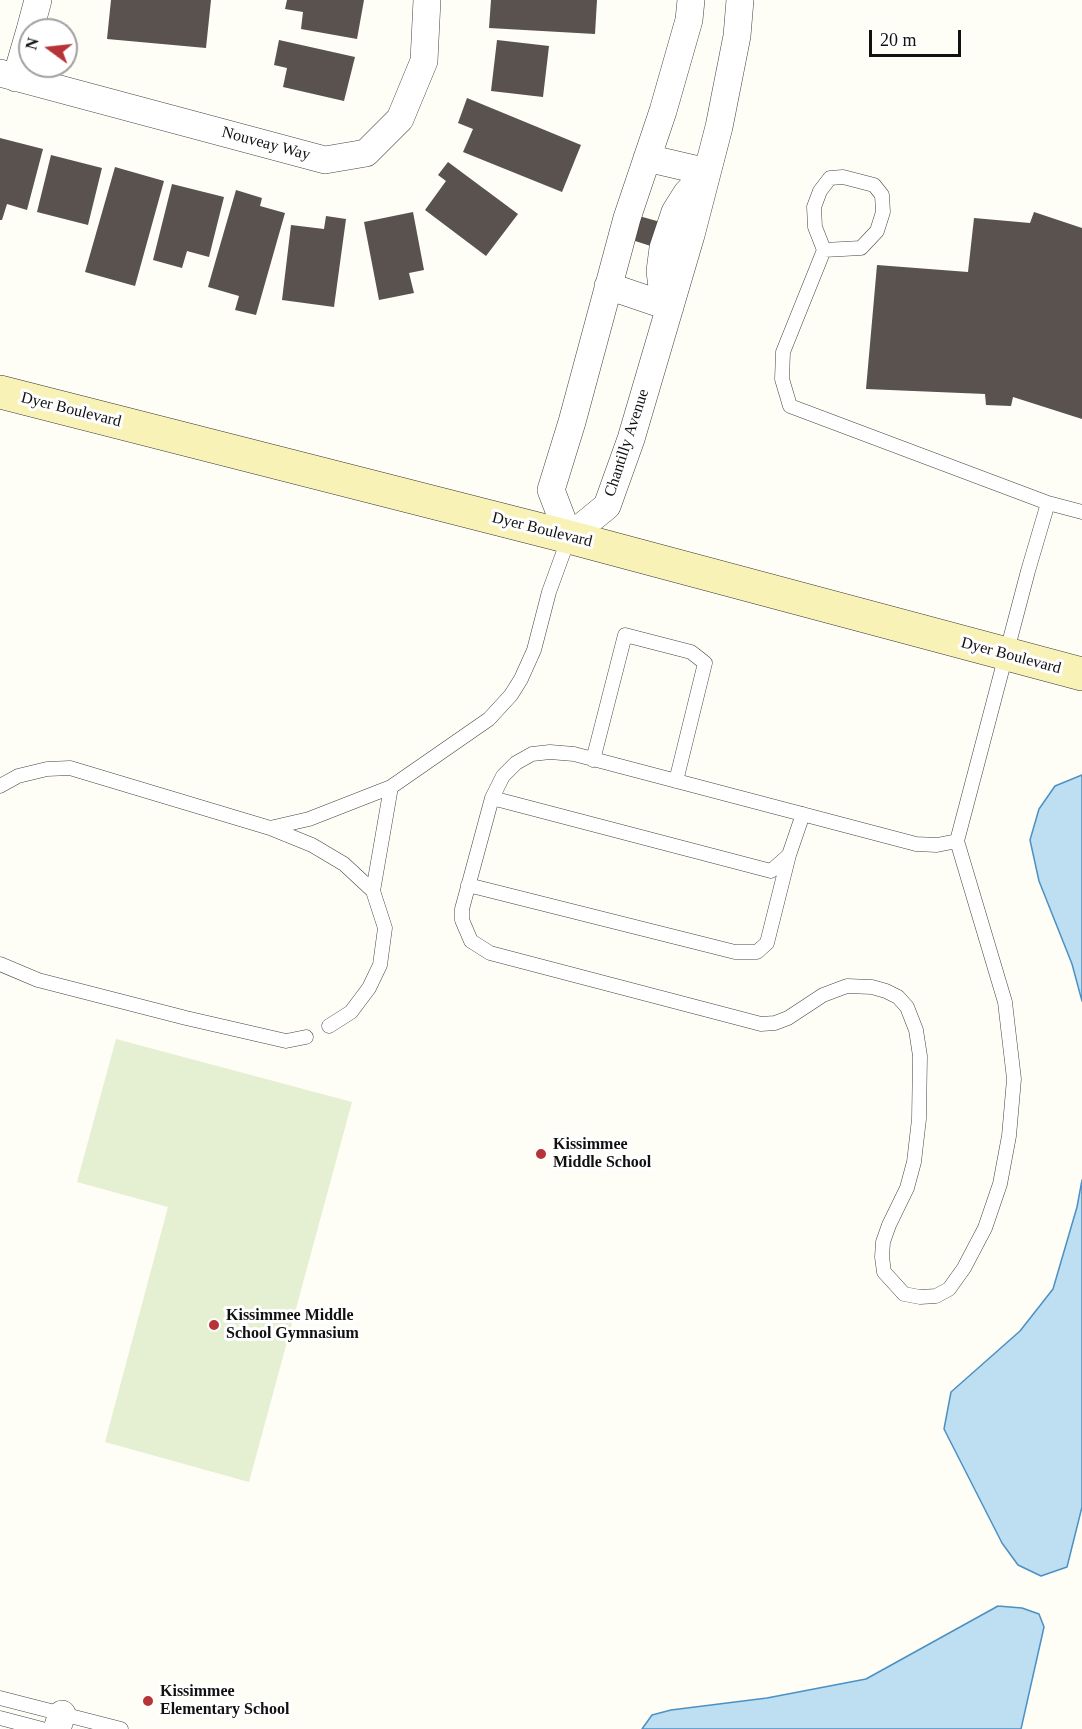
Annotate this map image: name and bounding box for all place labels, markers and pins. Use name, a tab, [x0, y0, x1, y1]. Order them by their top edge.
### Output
place label: Kissimmee Middle School	[553, 1135, 651, 1173]
marker: Kissimmee Middle School	[534, 1147, 548, 1161]
place label: Kissimmee Middle School Gymnasium	[226, 1306, 359, 1344]
marker: Kissimmee Middle School Gymnasium	[207, 1318, 221, 1332]
place label: Kissimmee Elementary School	[160, 1682, 289, 1720]
marker: Kissimmee Elementary School	[141, 1694, 155, 1708]

